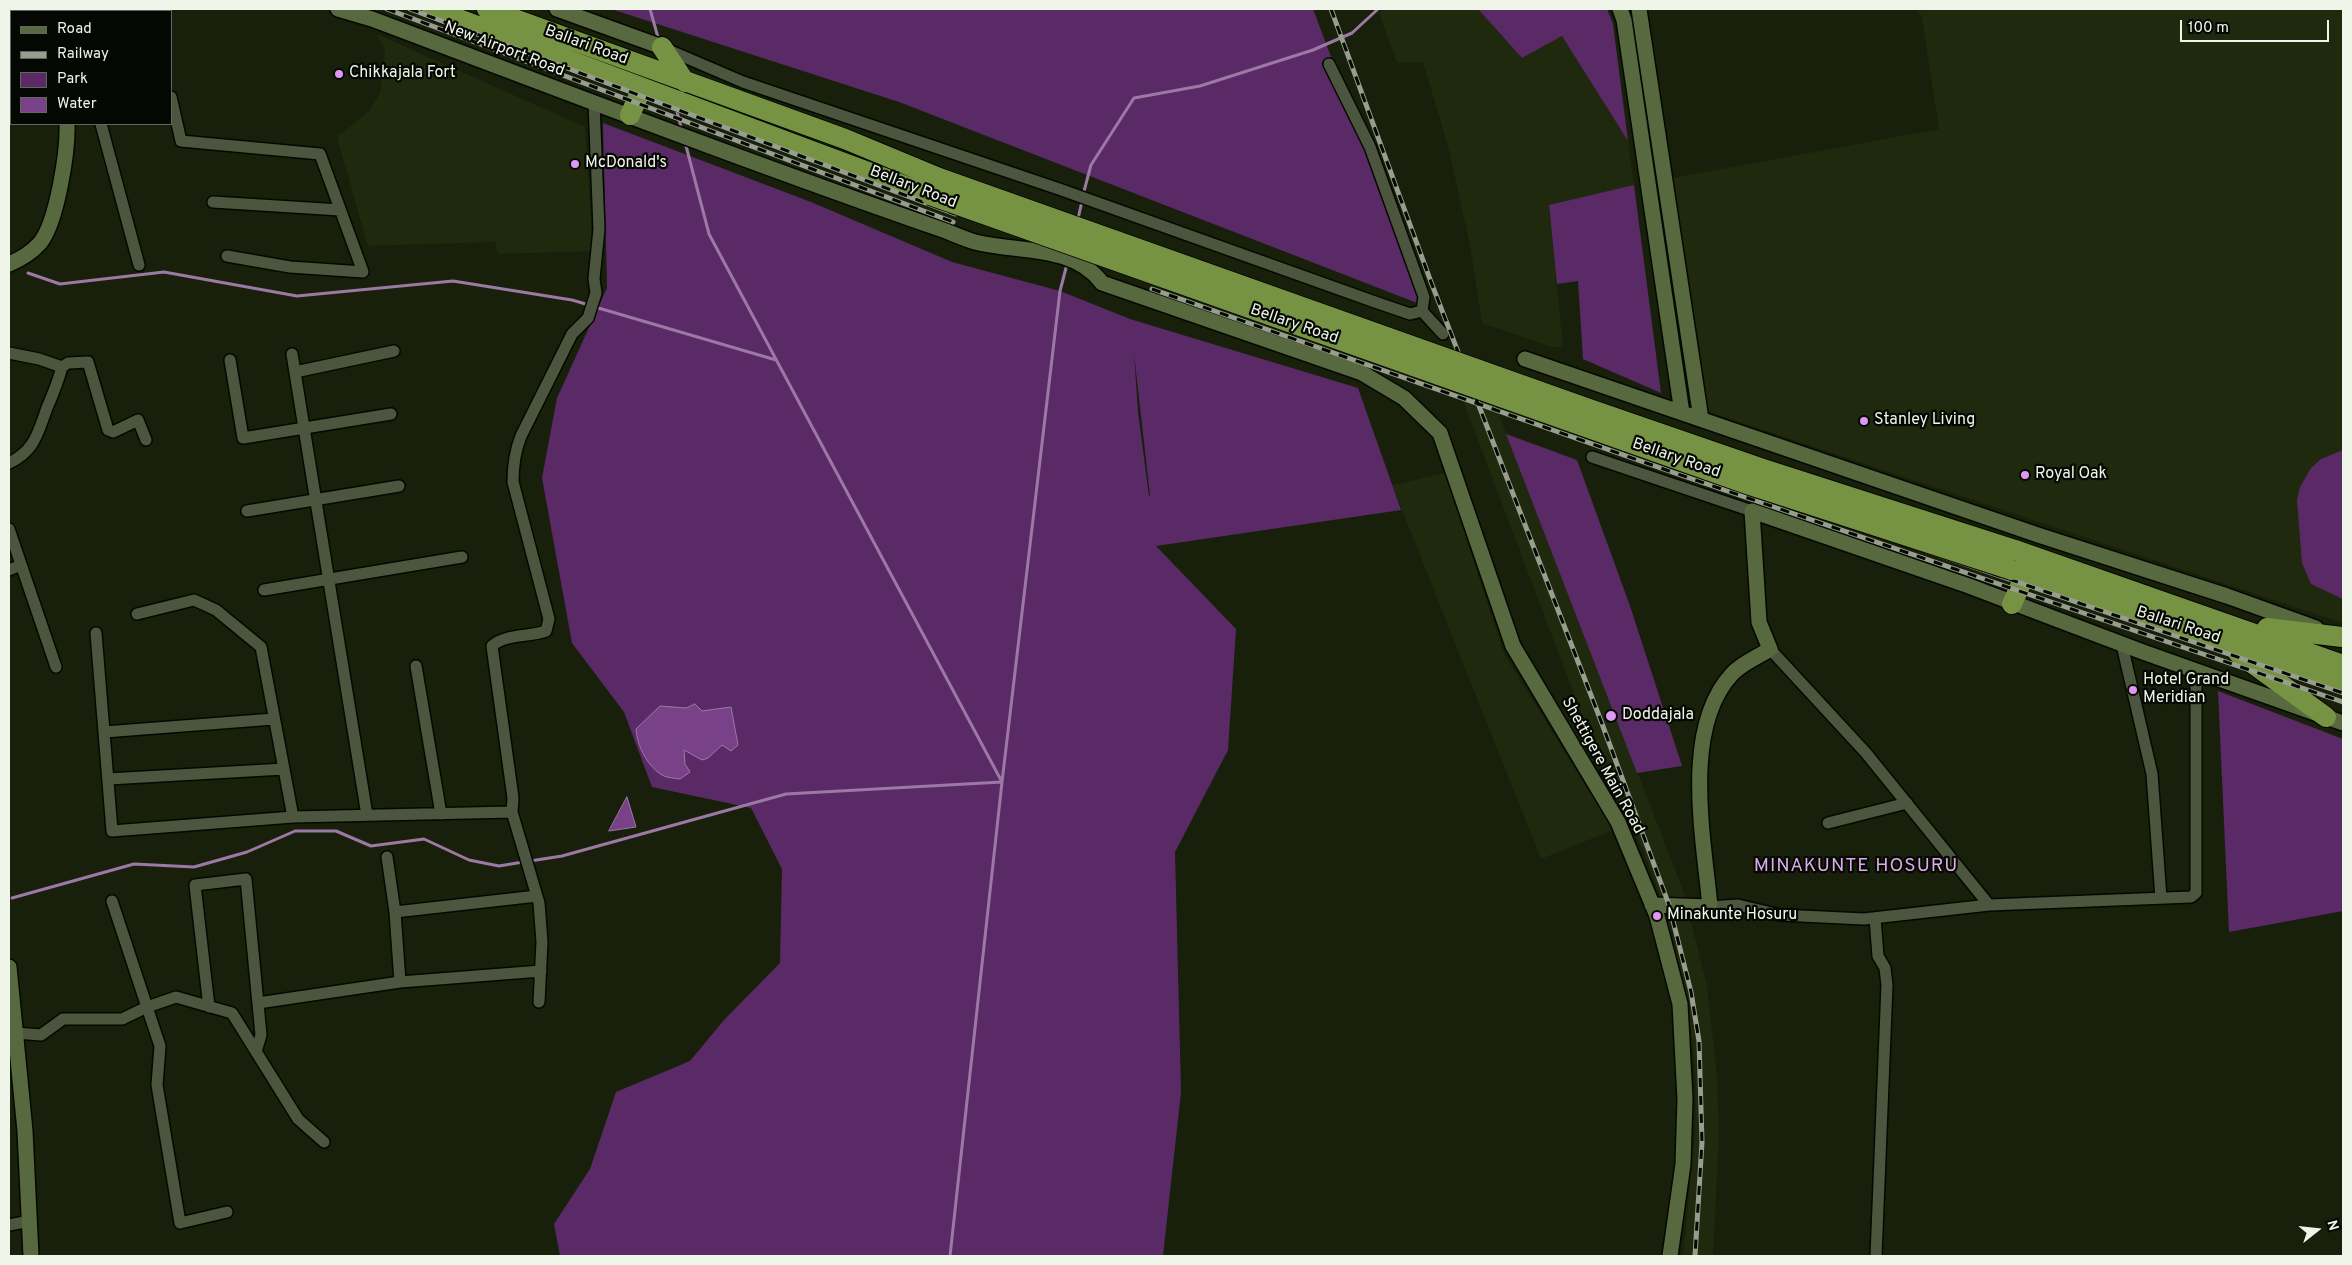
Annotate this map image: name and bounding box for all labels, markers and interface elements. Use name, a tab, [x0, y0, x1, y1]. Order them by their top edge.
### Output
legend	[10, 10, 172, 125]
scale bar	[2182, 10, 2331, 42]
street label: New Airport Road	[441, 18, 567, 82]
text: 100 m	[2188, 19, 2229, 38]
text: Road	[57, 20, 92, 39]
street label: Ballari Road	[542, 22, 630, 70]
text: Railway	[57, 45, 109, 64]
place label: Chikkajala Fort	[349, 64, 456, 84]
marker: Chikkajala Fort	[333, 68, 345, 80]
text: Park	[57, 70, 88, 89]
text: Water	[57, 95, 96, 114]
place label: McDonald's	[585, 154, 667, 174]
marker: McDonald's	[569, 158, 581, 170]
street label: Bellary Road	[867, 163, 959, 213]
street label: Bellary Road	[1247, 301, 1341, 349]
place label: Stanley Living	[1874, 411, 1975, 431]
marker: Stanley Living	[1858, 415, 1870, 427]
street label: Bellary Road	[1629, 435, 1723, 483]
place label: Royal Oak	[2035, 465, 2107, 485]
marker: Royal Oak	[2019, 469, 2031, 481]
street label: Ballari Road	[2134, 603, 2222, 649]
place label: Hotel Grand Meridian	[2143, 671, 2229, 709]
marker: Hotel Grand Meridian	[2127, 684, 2139, 696]
street label: Shettigere Main Road	[1556, 694, 1648, 838]
place label: Doddajala	[1622, 706, 1694, 726]
marker: Doddajala	[1604, 709, 1618, 723]
district label: MINAKUNTE HOSURU	[1752, 856, 1960, 878]
place label: Minakunte Hosuru	[1667, 906, 1797, 926]
marker: Minakunte Hosuru	[1651, 910, 1663, 922]
north arrow	[2292, 1205, 2342, 1255]
text: N	[2322, 1219, 2341, 1233]

